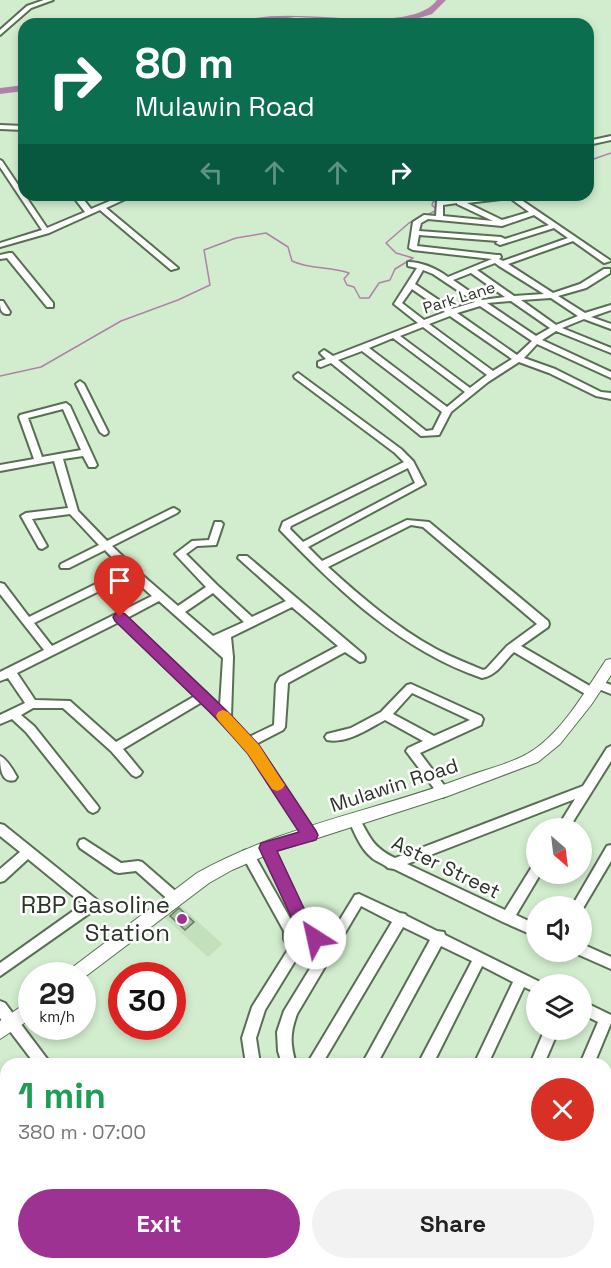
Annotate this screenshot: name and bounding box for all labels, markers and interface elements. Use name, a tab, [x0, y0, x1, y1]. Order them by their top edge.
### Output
text: 80 m	[135, 37, 234, 90]
icon: right	[36, 42, 114, 120]
text: Mulawin Road	[135, 89, 315, 124]
icon: left	[195, 156, 228, 189]
icon: ahead	[258, 156, 291, 189]
icon: ahead	[321, 156, 354, 189]
icon: right	[384, 156, 417, 189]
street label: Park Lane	[420, 277, 498, 318]
pin	[94, 555, 145, 617]
icon: arrive	[103, 564, 136, 597]
street label: Mulawin Road	[327, 752, 461, 818]
north arrow	[526, 818, 592, 884]
map controls	[526, 818, 592, 1040]
street label: Aster Street	[388, 830, 504, 904]
place label: RBP Gasoline Station	[21, 889, 170, 948]
button: sound	[526, 896, 592, 962]
position arrow	[283, 906, 347, 970]
marker: RBP Gasoline Station	[175, 912, 189, 926]
speed limit sign: 30	[108, 962, 186, 1040]
text: 29	[39, 974, 75, 1013]
button: layers	[526, 974, 592, 1040]
text: km/h	[39, 1007, 75, 1026]
text: 1 min	[18, 1073, 106, 1119]
button: close	[531, 1078, 594, 1141]
text: 380 m · 07:00	[18, 1119, 146, 1145]
button: Exit	[18, 1189, 300, 1258]
button: Share	[312, 1189, 594, 1258]

